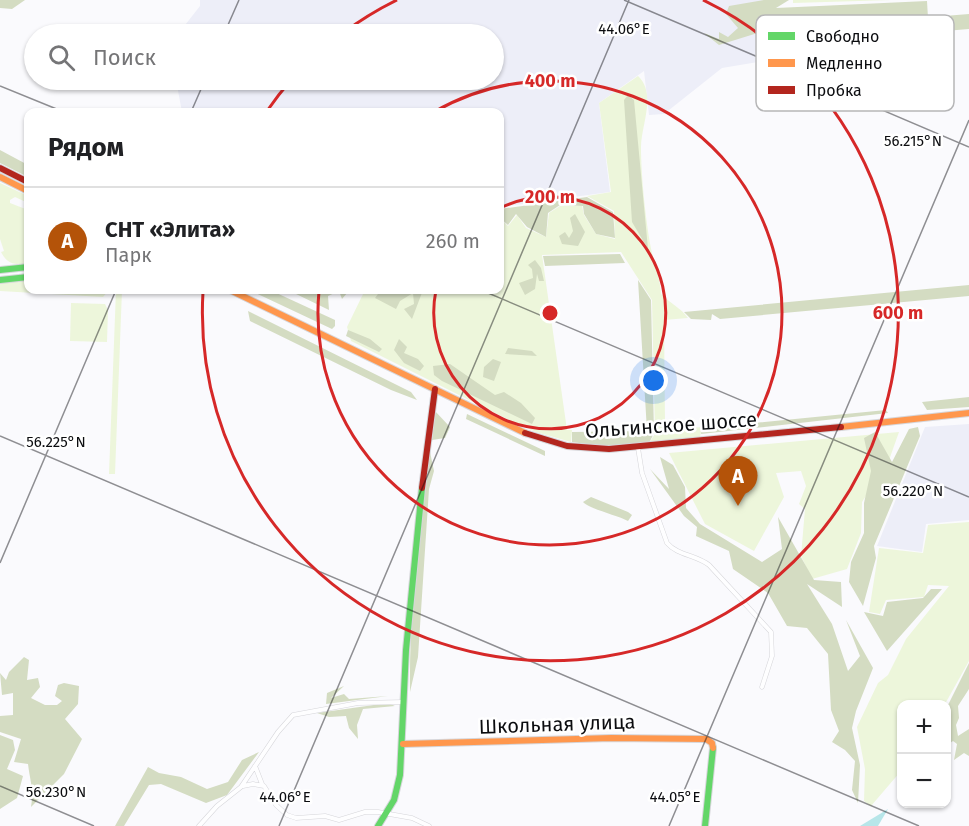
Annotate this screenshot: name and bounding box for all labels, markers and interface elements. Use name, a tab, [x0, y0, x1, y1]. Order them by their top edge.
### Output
legend	[756, 15, 954, 111]
text: 44.06°E	[598, 20, 650, 38]
search box	[24, 24, 504, 90]
text: Свободно	[806, 27, 879, 46]
icon: search	[45, 41, 78, 74]
text: Поиск	[93, 44, 156, 71]
text: Медленно	[806, 54, 882, 73]
text: 400 m	[525, 70, 575, 92]
text: Пробка	[806, 81, 862, 100]
text: Рядом	[48, 132, 124, 163]
text: 56.215°N	[884, 132, 942, 150]
text: 200 m	[525, 186, 575, 208]
text: СНТ «Элита»	[105, 216, 235, 243]
text: A	[62, 229, 73, 253]
text: 260 m	[426, 229, 480, 253]
text: Парк	[105, 243, 152, 267]
text: 600 m	[873, 302, 923, 324]
centre of rings	[540, 303, 560, 323]
your location	[639, 366, 668, 395]
street label: Ольгинское шоссе	[584, 407, 758, 443]
text: 56.225°N	[26, 433, 86, 451]
pin: A	[718, 456, 758, 506]
text: 56.220°N	[883, 482, 943, 500]
map controls	[897, 700, 951, 808]
button: +	[897, 700, 951, 754]
street label: Школьная улица	[478, 709, 636, 739]
button: −	[897, 754, 951, 808]
text: 56.230°N	[26, 783, 86, 801]
text: 44.06°E	[259, 788, 311, 806]
text: 44.05°E	[650, 788, 701, 806]

